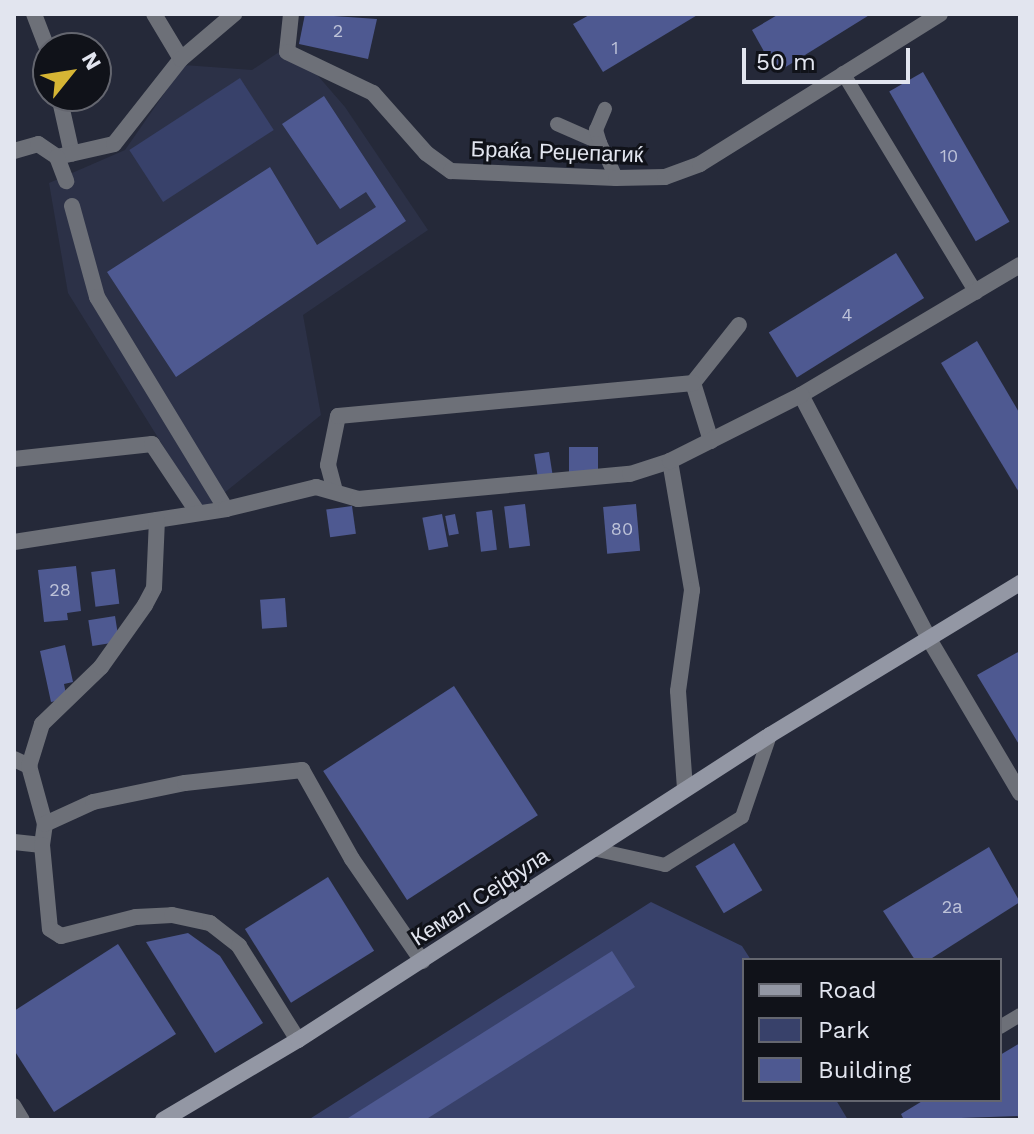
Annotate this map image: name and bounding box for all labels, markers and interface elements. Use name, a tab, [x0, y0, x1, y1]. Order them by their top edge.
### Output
house number: 2	[333, 20, 343, 42]
north arrow	[32, 32, 112, 112]
scale bar	[746, 32, 914, 82]
house number: 1	[611, 37, 619, 59]
text: N	[77, 47, 106, 74]
text: 50 m	[756, 48, 816, 76]
street label: Браќа Реџепагиќ	[470, 136, 644, 168]
house number: 10	[940, 145, 958, 167]
house number: 4	[842, 304, 852, 326]
house number: 80	[611, 518, 633, 540]
house number: 28	[49, 579, 71, 601]
street label: Кемал Сејфула	[406, 843, 554, 951]
house number: 2а	[942, 896, 962, 918]
legend	[742, 958, 1002, 1102]
text: Road	[818, 976, 877, 1004]
text: Park	[818, 1016, 870, 1044]
text: Building	[818, 1056, 911, 1084]

